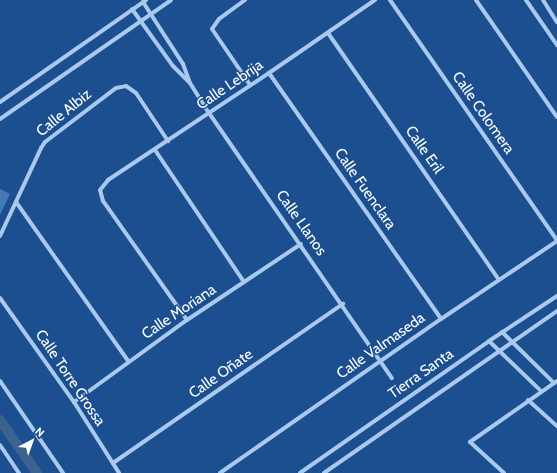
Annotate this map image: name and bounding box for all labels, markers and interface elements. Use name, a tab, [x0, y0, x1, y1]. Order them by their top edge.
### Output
street label: Calle Lebrija	[193, 56, 267, 114]
street label: Calle Colomera	[448, 68, 518, 158]
street label: Calle Albiz	[33, 85, 95, 141]
street label: Calle Eril	[401, 123, 447, 177]
street label: Calle Fuenclara	[330, 145, 400, 233]
street label: Calle Llanos	[272, 187, 330, 259]
street label: Calle Moriana	[139, 281, 219, 343]
street label: Calle Valmaseda	[333, 309, 429, 383]
street label: Calle Torre Grossa	[31, 326, 109, 430]
street label: Calle Oñate	[186, 345, 256, 403]
street label: Tierra Santa	[385, 345, 457, 403]
north arrow	[12, 421, 52, 461]
text: N	[32, 424, 47, 440]

